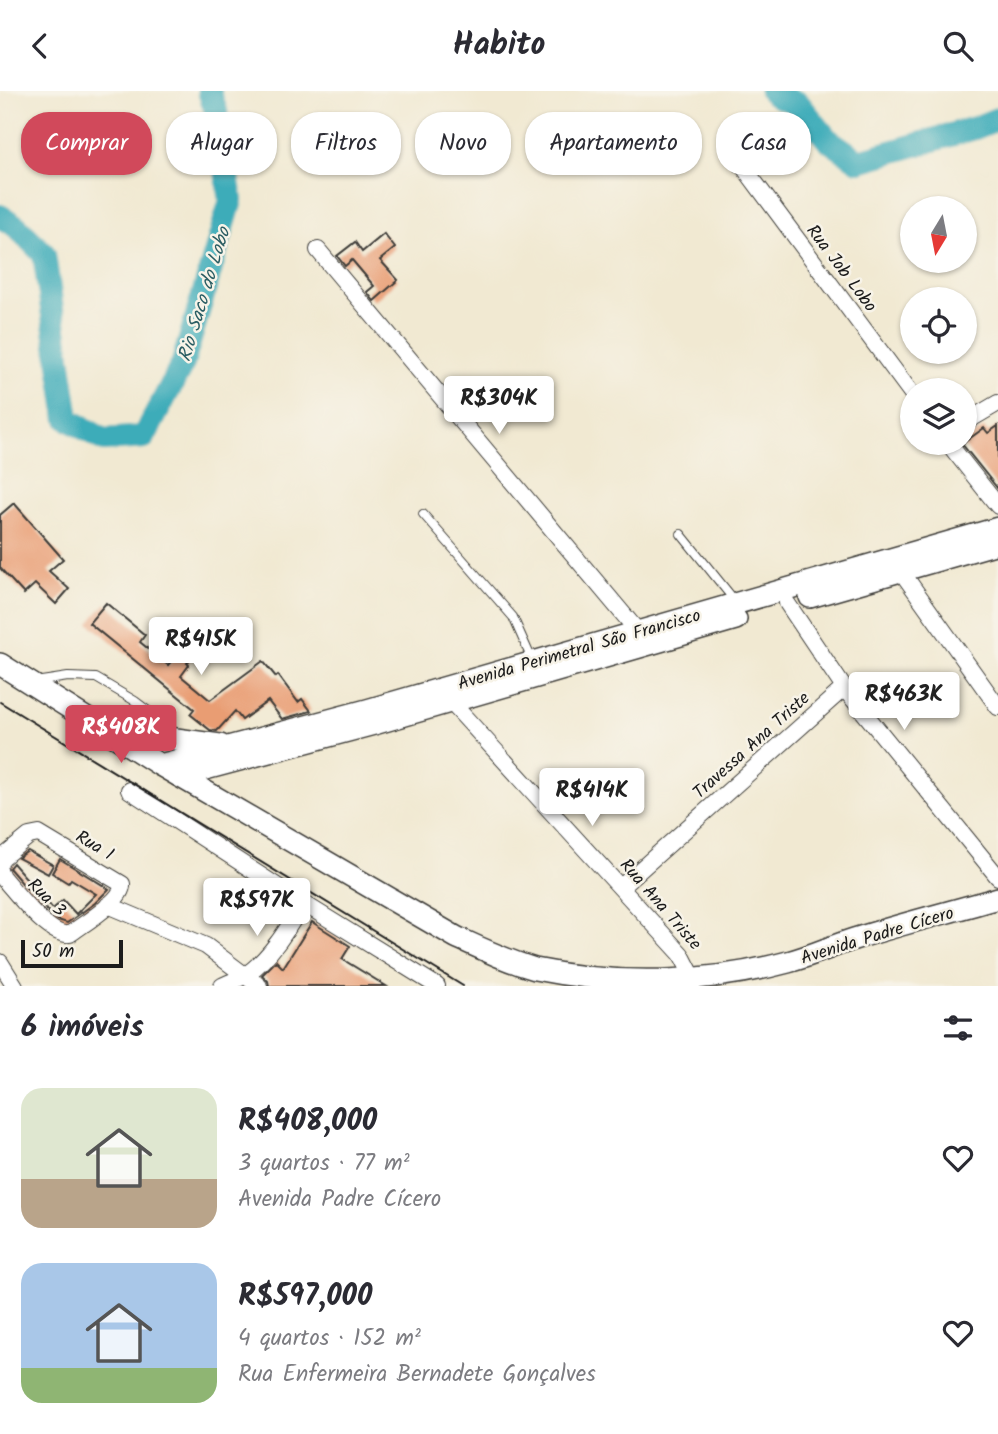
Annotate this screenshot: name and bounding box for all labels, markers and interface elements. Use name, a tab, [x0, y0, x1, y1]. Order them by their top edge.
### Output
text: Habito	[453, 20, 545, 71]
icon: back	[21, 27, 59, 65]
icon: search	[939, 27, 977, 65]
chip: Comprar	[21, 112, 152, 175]
chip: Alugar	[166, 112, 277, 175]
chip: Filtros	[291, 112, 401, 175]
chip: Novo	[415, 112, 511, 175]
chip: Apartamento	[525, 112, 702, 175]
chip: Casa	[716, 112, 811, 175]
north arrow	[900, 196, 976, 273]
map controls	[900, 196, 977, 455]
street label: Rua Job Lobo	[798, 219, 884, 319]
water label: Rio Saco do Lobo	[170, 223, 240, 365]
button: locate	[900, 287, 977, 364]
pin: R$304K	[442, 377, 556, 436]
button: layers	[900, 378, 977, 455]
text: R$304K	[460, 381, 538, 417]
street label: Avenida Perimetral São Francisco	[454, 602, 704, 699]
pin: R$415K	[144, 617, 258, 677]
text: R$415K	[165, 622, 237, 658]
pin: R$463K	[847, 673, 961, 732]
text: R$463K	[865, 677, 943, 713]
street label: Travessa Ana Triste	[687, 685, 817, 807]
pin: R$408K	[64, 705, 178, 765]
text: R$408K	[81, 710, 161, 746]
pin: R$414K	[535, 769, 649, 828]
text: R$414K	[555, 773, 629, 809]
street label: Rua 1	[69, 823, 119, 869]
street label: Rua Ana Triste	[612, 853, 708, 957]
street label: Rua 3	[20, 872, 72, 924]
pin: R$597K	[200, 879, 314, 938]
text: R$597K	[219, 883, 295, 919]
street label: Avenida Padre Cícero	[797, 899, 958, 974]
scale bar	[21, 937, 122, 969]
text: 50 m	[32, 937, 74, 967]
text: 6 imóveis	[21, 1004, 144, 1052]
icon: filters	[939, 1009, 977, 1047]
text: R$408,000	[238, 1098, 377, 1146]
icon: home	[77, 1116, 161, 1200]
icon: heart	[939, 1139, 977, 1177]
text: 3 quartos · 77 m²	[238, 1146, 410, 1182]
text: Avenida Padre Cícero	[238, 1182, 441, 1218]
text: R$597,000	[238, 1273, 372, 1321]
icon: home	[77, 1291, 161, 1375]
icon: heart	[939, 1314, 977, 1352]
text: 4 quartos · 152 m²	[238, 1321, 421, 1357]
text: Rua Enfermeira Bernadete Gonçalves	[238, 1357, 596, 1393]

